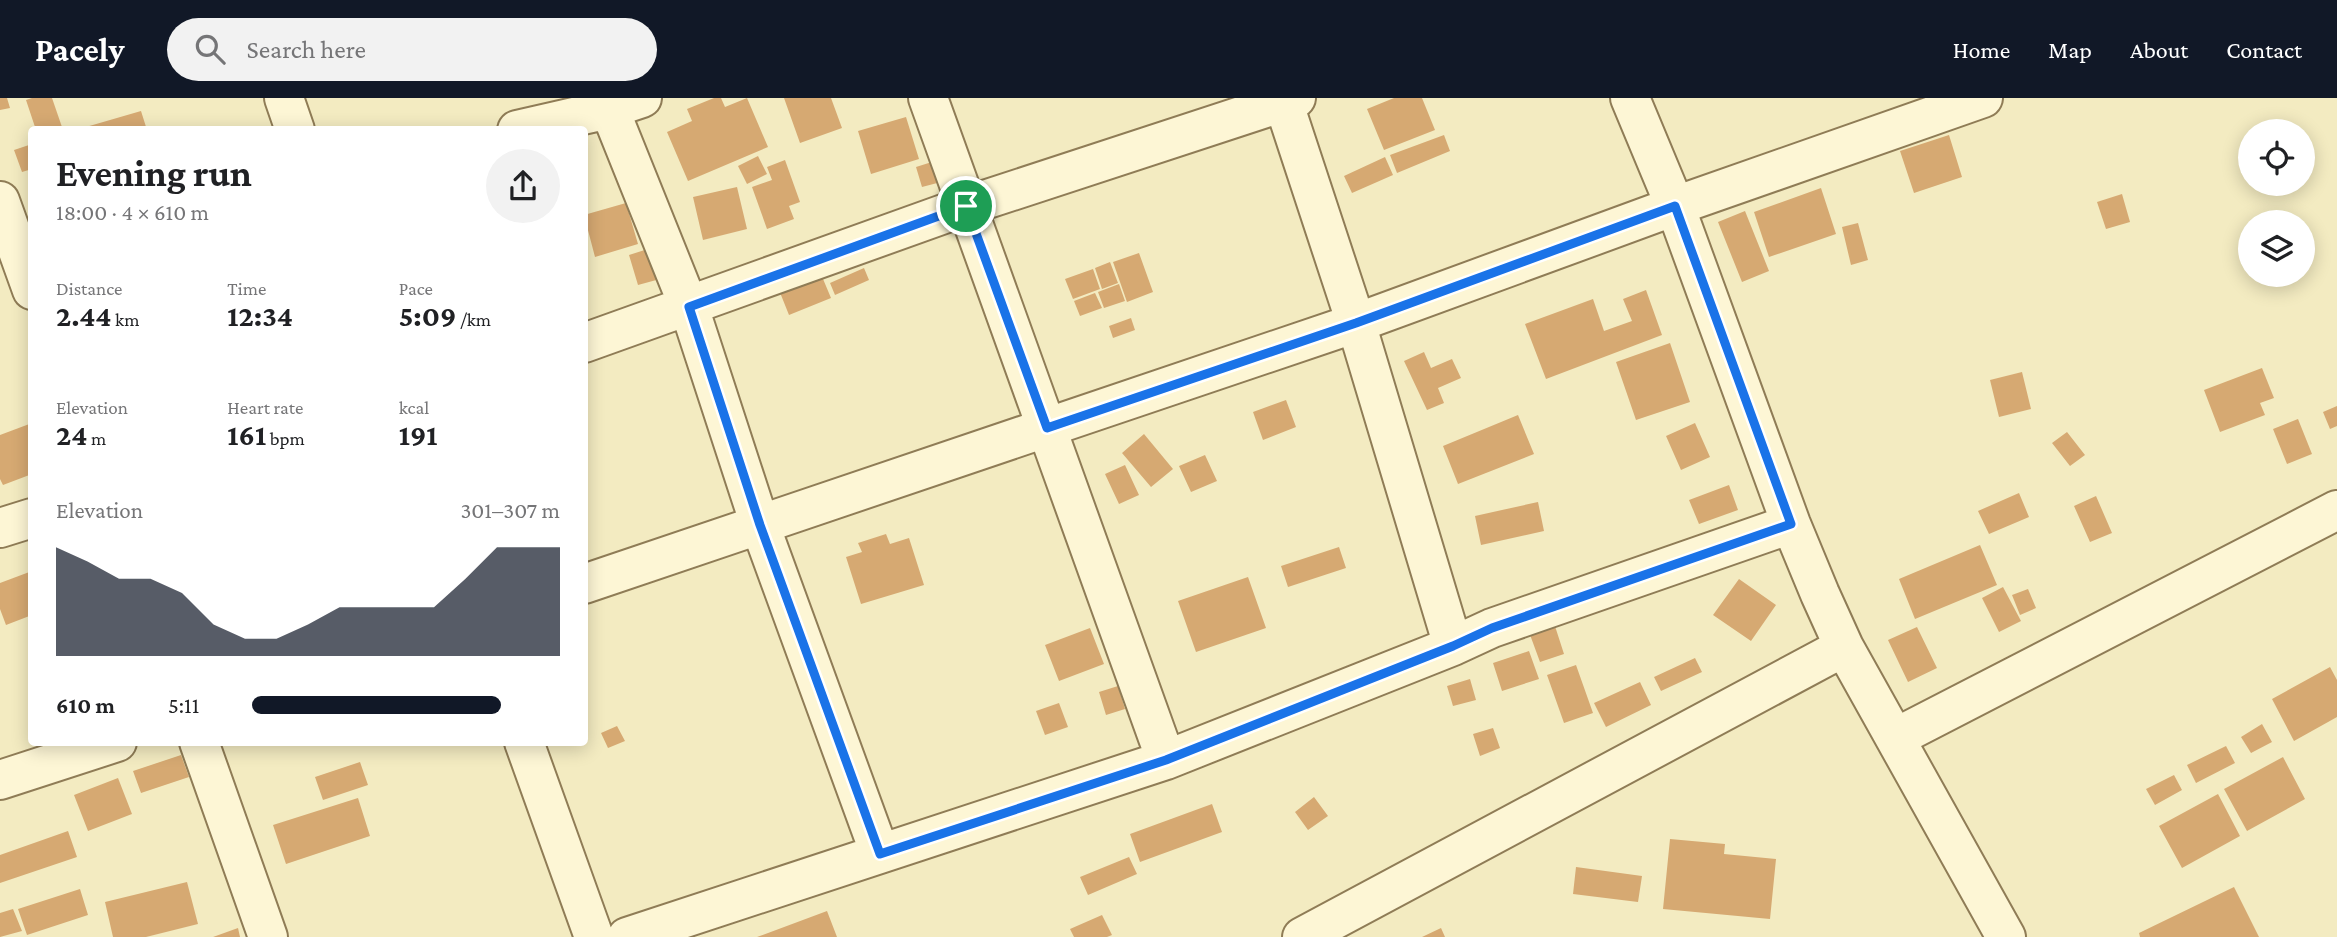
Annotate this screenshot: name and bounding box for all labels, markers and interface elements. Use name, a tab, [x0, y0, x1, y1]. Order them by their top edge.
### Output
search box	[167, 18, 657, 81]
icon: search	[191, 30, 229, 68]
text: Pacely	[35, 31, 125, 68]
text: Search here	[247, 35, 366, 64]
text: Home	[1953, 36, 2010, 63]
text: Map	[2048, 36, 2092, 63]
text: About	[2130, 36, 2188, 63]
text: Contact	[2226, 36, 2302, 63]
map controls	[2238, 119, 2315, 287]
button: locate	[2238, 119, 2315, 196]
button: share	[486, 149, 560, 223]
text: Evening run	[56, 152, 252, 194]
pin	[936, 176, 996, 236]
icon: arrive	[947, 187, 985, 225]
text: 18:00 · 4 × 610 m	[56, 199, 209, 225]
button: layers	[2238, 210, 2315, 287]
text: Distance	[56, 278, 122, 299]
text: Time	[227, 278, 266, 299]
text: Pace	[399, 278, 433, 299]
text: 2.44	[56, 299, 112, 332]
text: 12:34	[227, 299, 293, 332]
text: 5:09	[399, 299, 456, 332]
text: km	[112, 309, 139, 330]
text: /km	[456, 309, 491, 330]
text: Elevation	[56, 397, 128, 418]
text: Heart rate	[227, 397, 303, 418]
text: kcal	[399, 397, 429, 418]
text: 24	[56, 418, 87, 451]
text: 161	[227, 418, 266, 451]
text: 191	[399, 418, 437, 451]
text: m	[87, 428, 106, 449]
text: bpm	[266, 428, 305, 449]
text: Elevation	[56, 497, 143, 523]
text: 301–307 m	[460, 497, 560, 523]
text: 610 m	[56, 692, 115, 718]
text: 5:11	[168, 692, 199, 718]

